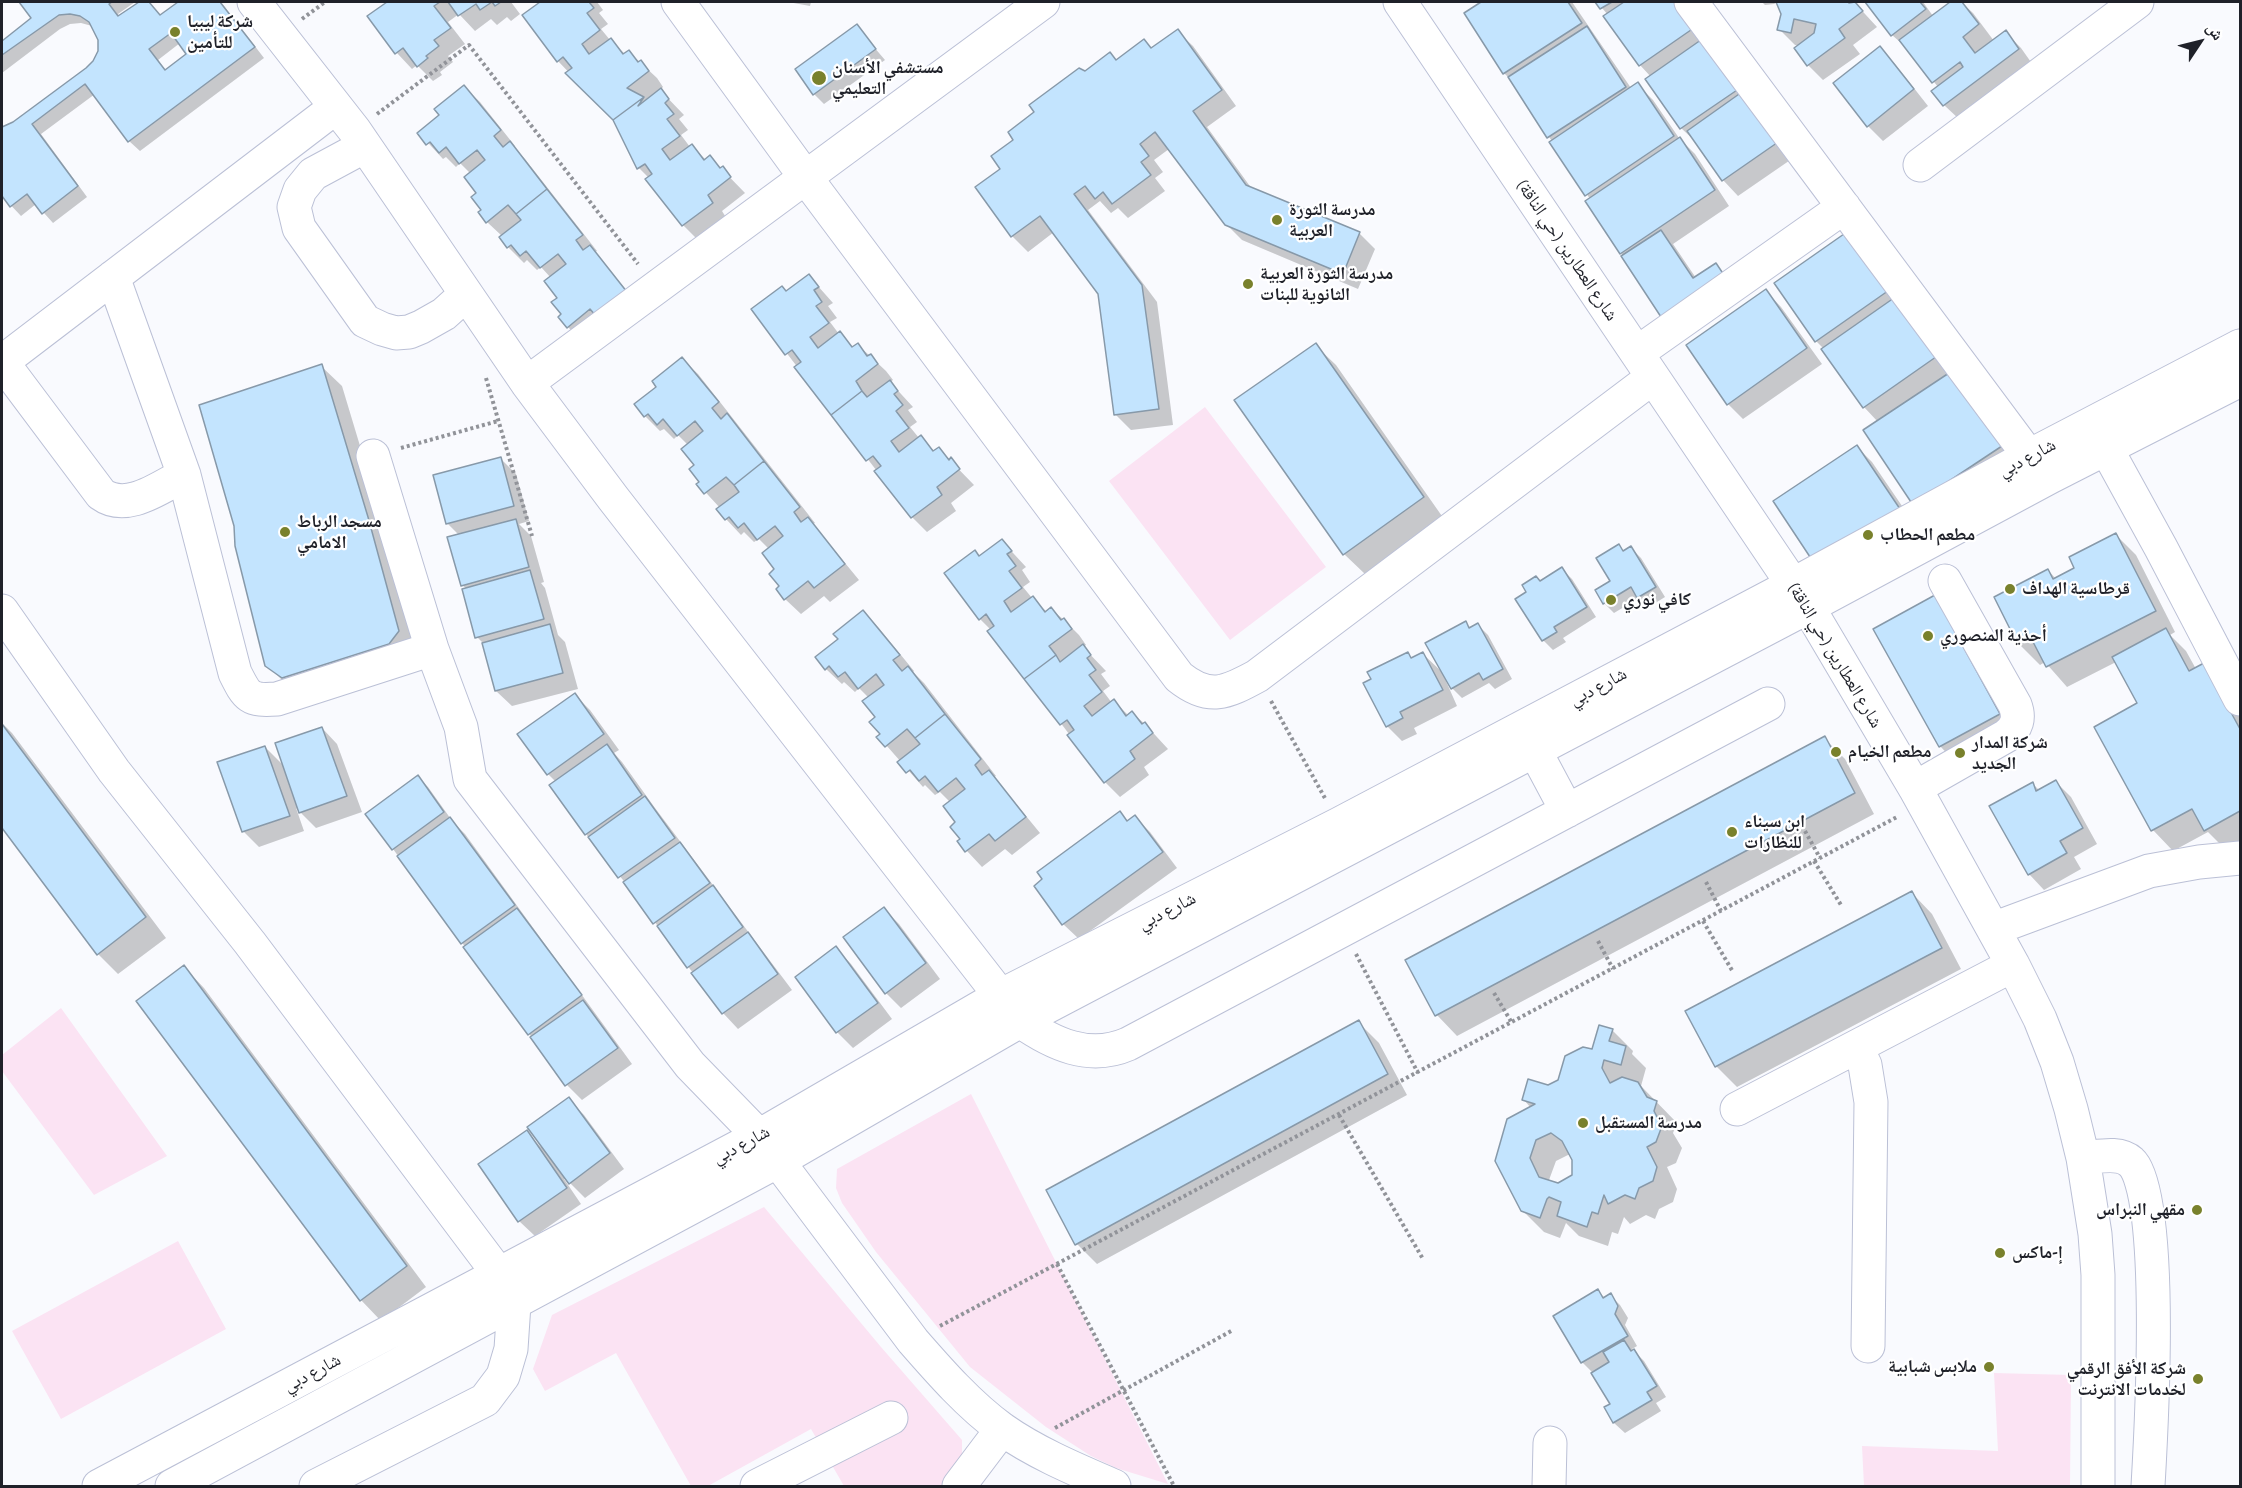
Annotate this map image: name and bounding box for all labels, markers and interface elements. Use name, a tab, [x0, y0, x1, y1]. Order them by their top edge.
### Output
place label: شركة ليبيا للتأمين	[187, 11, 253, 54]
north arrow	[2170, 12, 2230, 72]
text: ش	[2203, 20, 2226, 43]
marker: شركة ليبيا للتأمين	[168, 25, 182, 39]
place label: مستشفي الأسنان التعليمي	[832, 57, 943, 100]
marker: مستشفي الأسنان التعليمي	[810, 69, 828, 87]
street label: شارع العطارين (حي الناقة)	[1512, 175, 1622, 325]
place label: مدرسة الثورة العربية	[1289, 199, 1375, 242]
marker: مدرسة الثورة العربية	[1270, 213, 1284, 227]
place label: مدرسة الثورة العربية الثانوية للبنات	[1260, 263, 1393, 306]
marker: مدرسة الثورة العربية الثانوية للبنات	[1241, 277, 1255, 291]
street label: شارع دبي	[1995, 434, 2059, 482]
place label: مسجد الرباط الامامي	[297, 511, 382, 554]
place label: مطعم الحطاب	[1880, 524, 1975, 546]
marker: مسجد الرباط الامامي	[278, 525, 292, 539]
marker: مطعم الحطاب	[1861, 528, 1875, 542]
street label: شارع العطارين (حي الناقة)	[1783, 578, 1887, 732]
place label: قرطاسية الهداف	[2022, 578, 2130, 600]
marker: قرطاسية الهداف	[2003, 582, 2017, 596]
place label: كافي نوري	[1623, 589, 1691, 611]
marker: كافي نوري	[1604, 593, 1618, 607]
place label: أحذية المنصوري	[1940, 625, 2047, 647]
marker: أحذية المنصوري	[1921, 629, 1935, 643]
street label: شارع دبي	[1566, 663, 1630, 711]
place label: شركة المدار الجديد	[1972, 732, 2048, 774]
place label: مطعم الخيام	[1848, 741, 1932, 763]
marker: مطعم الخيام	[1829, 745, 1843, 759]
marker: شركة المدار الجديد	[1953, 746, 1967, 760]
place label: ابن سيناء للنظارات	[1744, 811, 1805, 854]
marker: ابن سيناء للنظارات	[1725, 825, 1739, 839]
street label: شارع دبي	[1134, 887, 1200, 935]
place label: مدرسة المستقبل	[1595, 1112, 1702, 1134]
marker: مدرسة المستقبل	[1576, 1116, 1590, 1130]
street label: شارع دبي	[709, 1121, 773, 1169]
place label: مقهي النبراس	[2096, 1199, 2185, 1221]
marker: مقهي النبراس	[2190, 1203, 2204, 1217]
place label: إ-ماكس	[2012, 1242, 2063, 1264]
marker: إ-ماكس	[1993, 1246, 2007, 1260]
street label: شارع دبي	[280, 1349, 344, 1397]
place label: ملابس شبابية	[1888, 1356, 1977, 1378]
place label: شركة الأفق الرقمي لخدمات الانترنت	[2067, 1358, 2186, 1400]
marker: ملابس شبابية	[1982, 1360, 1996, 1374]
marker: شركة الأفق الرقمي لخدمات الانترنت	[2191, 1372, 2205, 1386]

